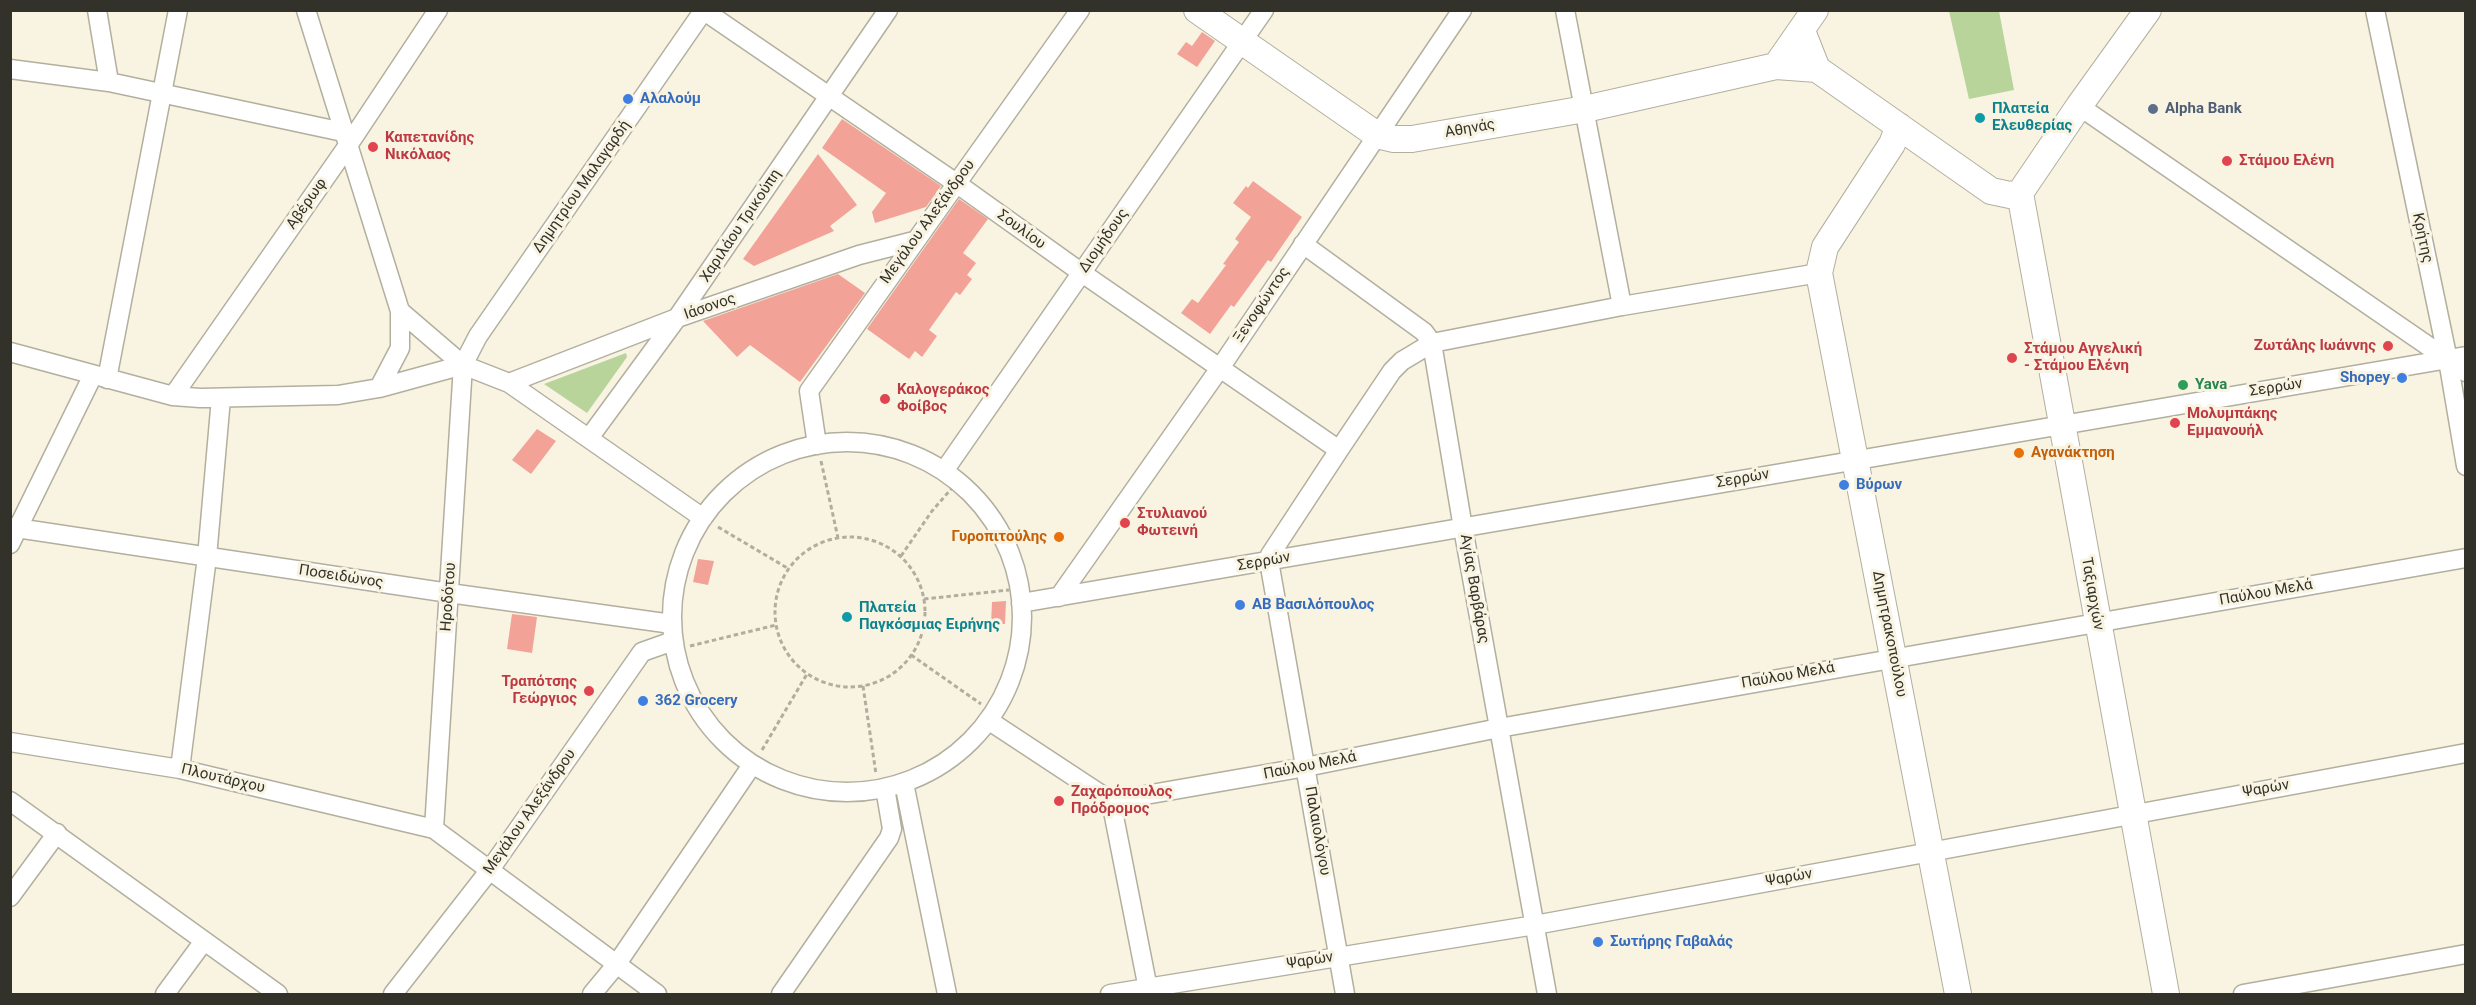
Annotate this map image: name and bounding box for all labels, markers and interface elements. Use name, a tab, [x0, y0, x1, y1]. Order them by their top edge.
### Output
place label: Αλαλούμ	[640, 90, 701, 108]
marker: Αλαλούμ	[621, 92, 635, 106]
place label: Πλατεία Ελευθερίας	[1992, 100, 2072, 135]
place label: Alpha Bank	[2165, 100, 2242, 118]
marker: Alpha Bank	[2146, 102, 2160, 116]
marker: Πλατεία Ελευθερίας	[1973, 111, 1987, 125]
street label: Αθηνάς	[1444, 116, 1496, 142]
street label: Δημητρίου Μαλαγαρδή	[529, 117, 635, 257]
place label: Καπετανίδης Νικόλαος	[385, 129, 474, 164]
marker: Καπετανίδης Νικόλαος	[366, 140, 380, 154]
place label: Στάμου Ελένη	[2239, 152, 2334, 170]
marker: Στάμου Ελένη	[2220, 154, 2234, 168]
street label: Μεγάλου Αλεξάνδρου	[877, 157, 979, 287]
street label: Χαριλάου Τρικούπη	[697, 166, 785, 286]
street label: Αβέρωφ	[283, 175, 331, 233]
street label: Διομήδους	[1075, 205, 1133, 277]
street label: Σουλίου	[993, 206, 1049, 254]
street label: Κρήτης	[2408, 211, 2436, 265]
street label: Ξενοφώντος	[1230, 264, 1294, 346]
street label: Ιάσονος	[682, 290, 738, 324]
place label: Ζωτάλης Ιωάννης	[2254, 337, 2376, 355]
marker: Ζωτάλης Ιωάννης	[2381, 339, 2395, 353]
place label: Στάμου Αγγελική - Στάμου Ελένη	[2024, 340, 2142, 375]
marker: Στάμου Αγγελική - Στάμου Ελένη	[2005, 351, 2019, 365]
place label: Shopey	[2340, 369, 2390, 387]
marker: Shopey	[2395, 371, 2409, 385]
street label: Σερρών	[2248, 375, 2304, 401]
place label: Yava	[2195, 376, 2227, 394]
marker: Yava	[2176, 378, 2190, 392]
place label: Καλογεράκος Φοίβος	[897, 381, 989, 416]
marker: Καλογεράκος Φοίβος	[878, 392, 892, 406]
place label: Μολυμπάκης Εμμανουήλ	[2187, 405, 2277, 440]
marker: Μολυμπάκης Εμμανουήλ	[2168, 416, 2182, 430]
place label: Αγανάκτηση	[2031, 444, 2115, 462]
marker: Αγανάκτηση	[2012, 446, 2026, 460]
street label: Σερρών	[1715, 466, 1771, 492]
place label: Βύρων	[1856, 476, 1902, 494]
marker: Βύρων	[1837, 478, 1851, 492]
place label: Στυλιανού Φωτεινή	[1137, 505, 1207, 540]
marker: Στυλιανού Φωτεινή	[1118, 516, 1132, 530]
place label: Γυροπιτούλης	[952, 528, 1047, 546]
marker: Γυροπιτούλης	[1052, 530, 1066, 544]
street label: Αγίας Βαρβάρας	[1456, 533, 1492, 645]
street label: Σερρών	[1236, 549, 1292, 575]
street label: Ταξιαρχών	[2077, 556, 2107, 632]
street label: Ποσειδώνος	[297, 561, 385, 593]
street label: Ηροδότου	[438, 562, 460, 632]
street label: Δημητρακοπούλου	[1868, 569, 1910, 699]
street label: Παύλου Μελά	[2218, 576, 2314, 610]
place label: ΑΒ Βασιλόπουλος	[1252, 596, 1375, 614]
marker: ΑΒ Βασιλόπουλος	[1233, 598, 1247, 612]
place label: Πλατεία Παγκόσμιας Ειρήνης	[859, 599, 1000, 634]
marker: Πλατεία Παγκόσμιας Ειρήνης	[840, 610, 854, 624]
street label: Παύλου Μελά	[1740, 659, 1836, 693]
place label: Τραπότσης Γεώργιος	[501, 673, 577, 708]
marker: Τραπότσης Γεώργιος	[582, 684, 596, 698]
place label: 362 Grocery	[655, 692, 738, 710]
marker: 362 Grocery	[636, 694, 650, 708]
street label: Μεγάλου Αλεξάνδρου	[480, 746, 580, 878]
street label: Παύλου Μελά	[1262, 748, 1358, 784]
street label: Πλουτάρχου	[179, 761, 267, 797]
street label: Ψαρών	[2241, 776, 2291, 802]
place label: Ζαχαρόπουλος Πρόδρομος	[1071, 783, 1173, 818]
street label: Παλαιολόγου	[1300, 785, 1334, 877]
marker: Ζαχαρόπουλος Πρόδρομος	[1052, 794, 1066, 808]
street label: Ψαρών	[1764, 865, 1814, 891]
place label: Σωτήρης Γαβαλάς	[1610, 933, 1733, 951]
marker: Σωτήρης Γαβαλάς	[1591, 935, 1605, 949]
street label: Ψαρών	[1285, 948, 1335, 974]

